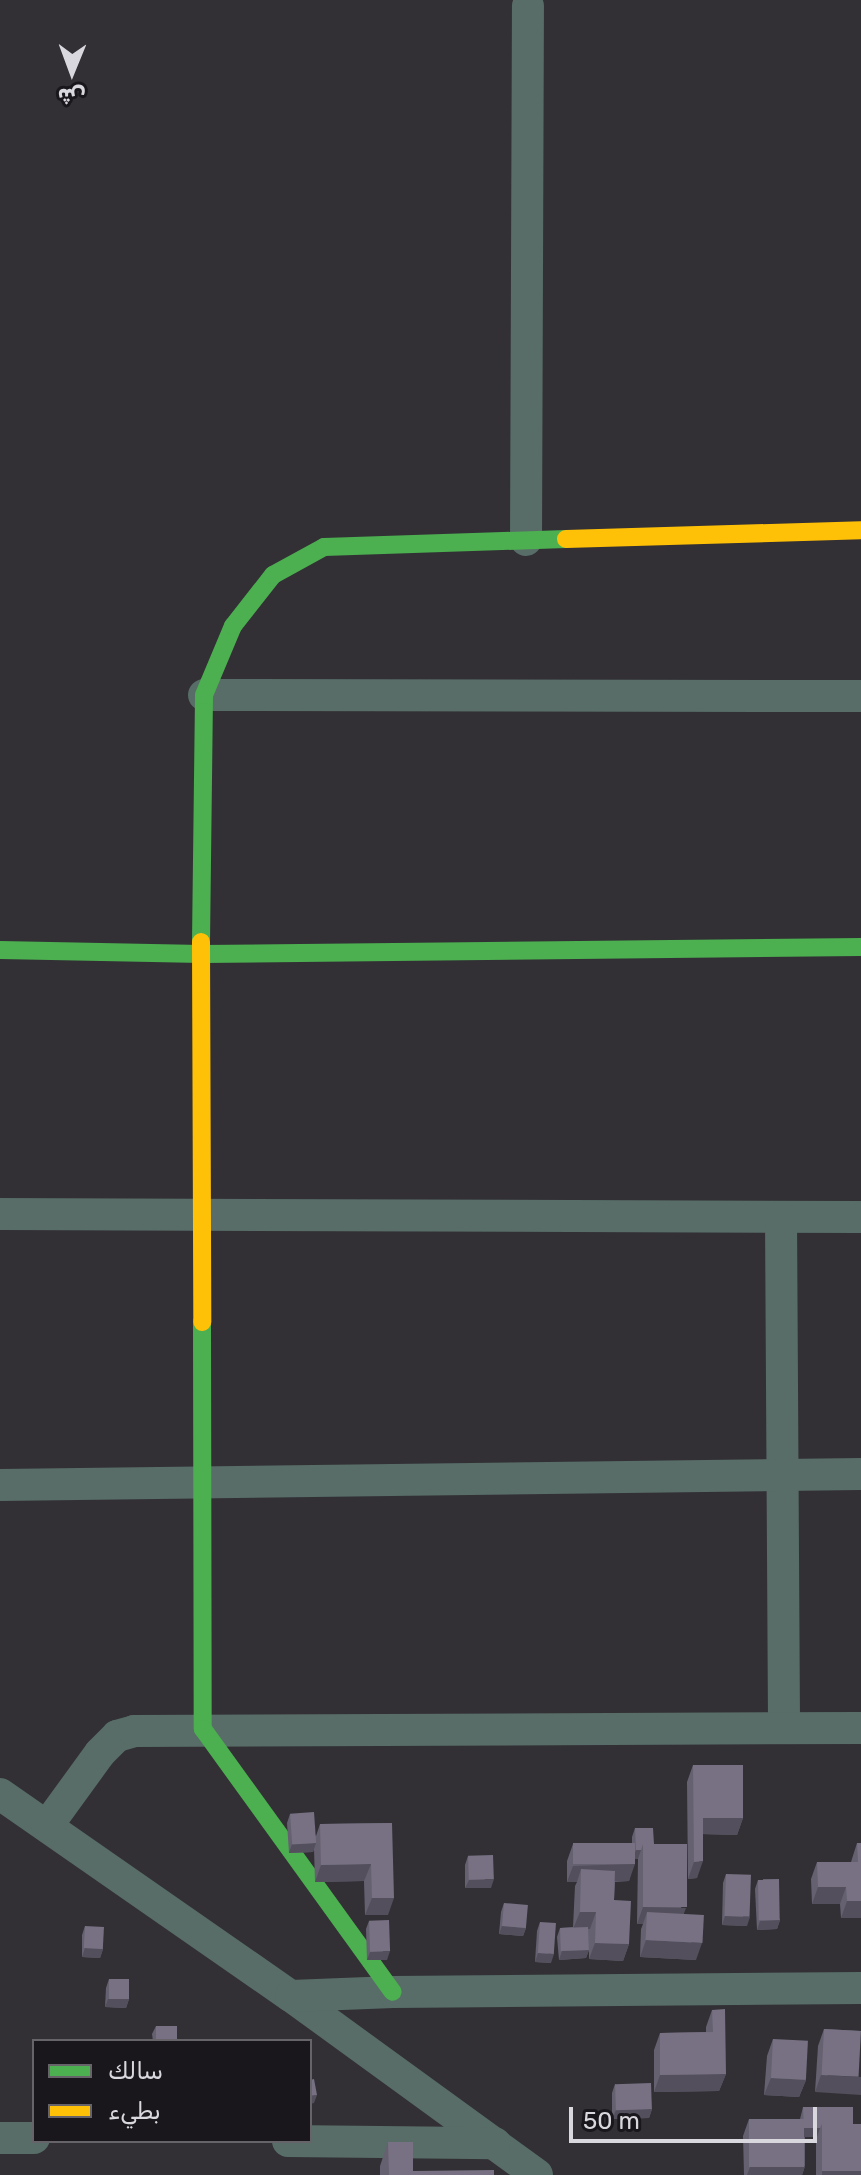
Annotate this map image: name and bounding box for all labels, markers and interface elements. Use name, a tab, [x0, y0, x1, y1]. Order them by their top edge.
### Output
north arrow	[32, 32, 112, 112]
text: ش	[57, 83, 86, 110]
legend	[32, 2039, 312, 2143]
text: سالك	[108, 2057, 163, 2085]
scale bar	[573, 2091, 821, 2141]
text: بطيء	[108, 2097, 161, 2125]
text: 50 m	[583, 2107, 640, 2135]

